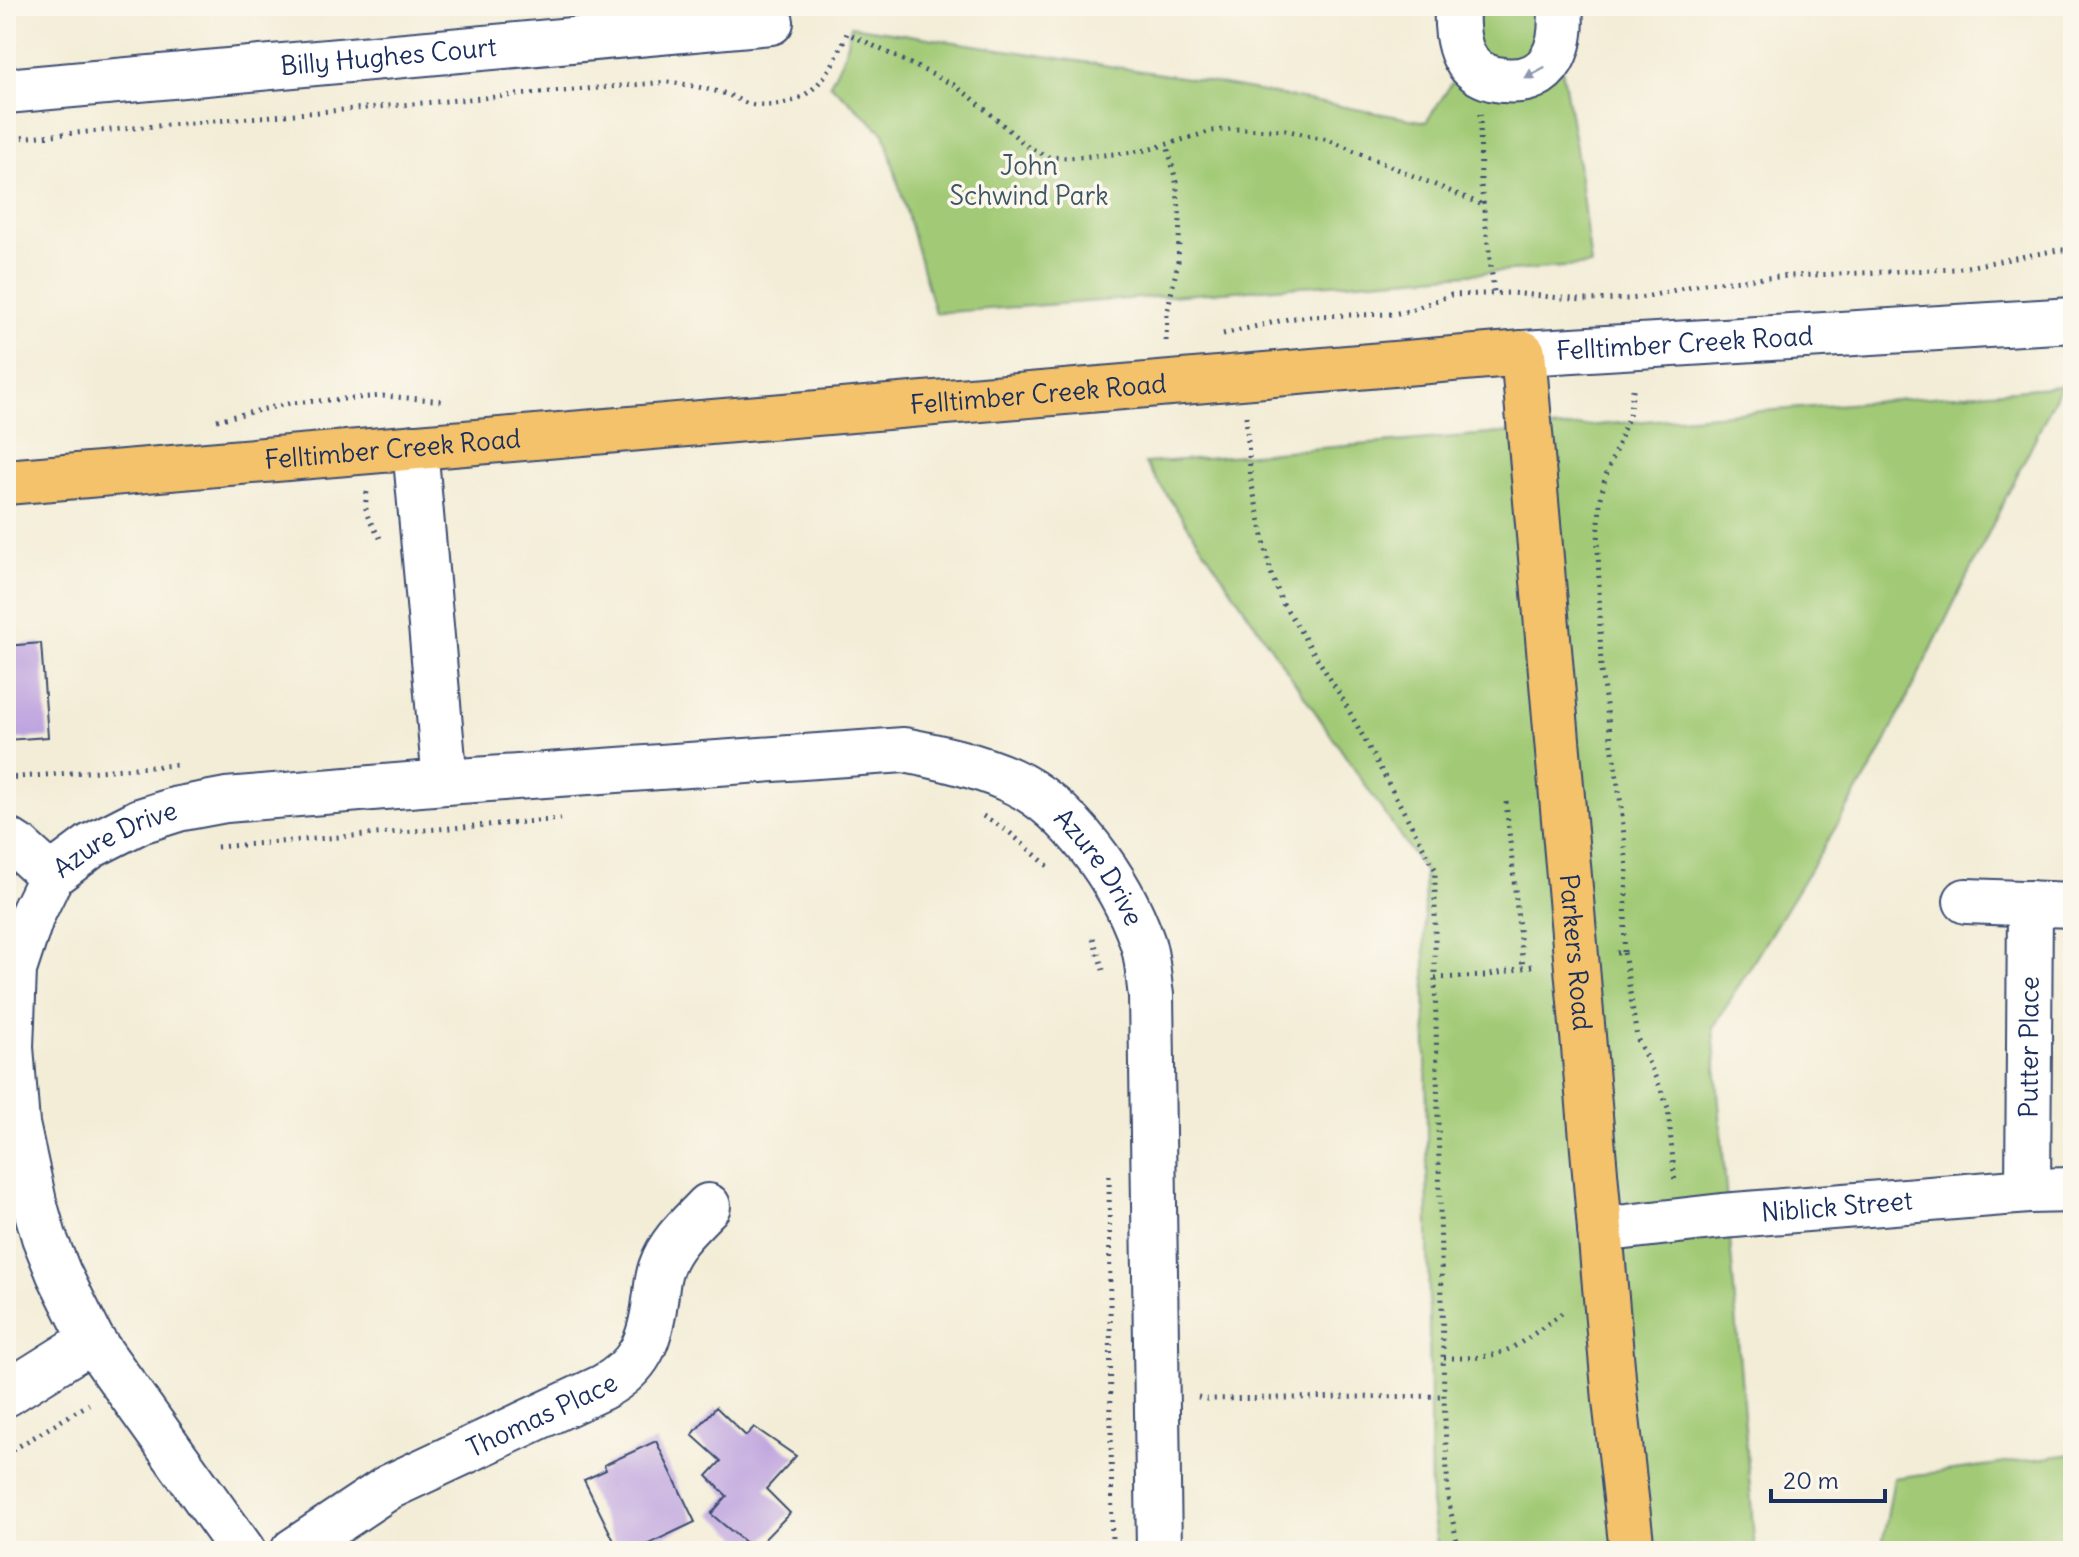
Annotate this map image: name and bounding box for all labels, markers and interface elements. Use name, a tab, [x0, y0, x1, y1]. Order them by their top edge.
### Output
street label: Billy Hughes Court	[279, 30, 498, 82]
one-way arrow	[1524, 66, 1546, 80]
park label: John Schwind Park	[949, 149, 1109, 212]
street label: Felltimber Creek Road	[1555, 319, 1814, 367]
street label: Felltimber Creek Road	[909, 366, 1168, 421]
street label: Felltimber Creek Road	[263, 421, 522, 476]
street label: Azure Drive	[46, 793, 181, 885]
street label: Azure Drive	[1047, 801, 1151, 931]
street label: Parkers Road	[1553, 872, 1599, 1032]
street label: Putter Place	[2012, 976, 2045, 1118]
street label: Niblick Street	[1760, 1183, 1914, 1229]
street label: Thomas Place	[461, 1366, 623, 1464]
scale bar	[1771, 1453, 1885, 1503]
text: 20 m	[1783, 1465, 1839, 1495]

